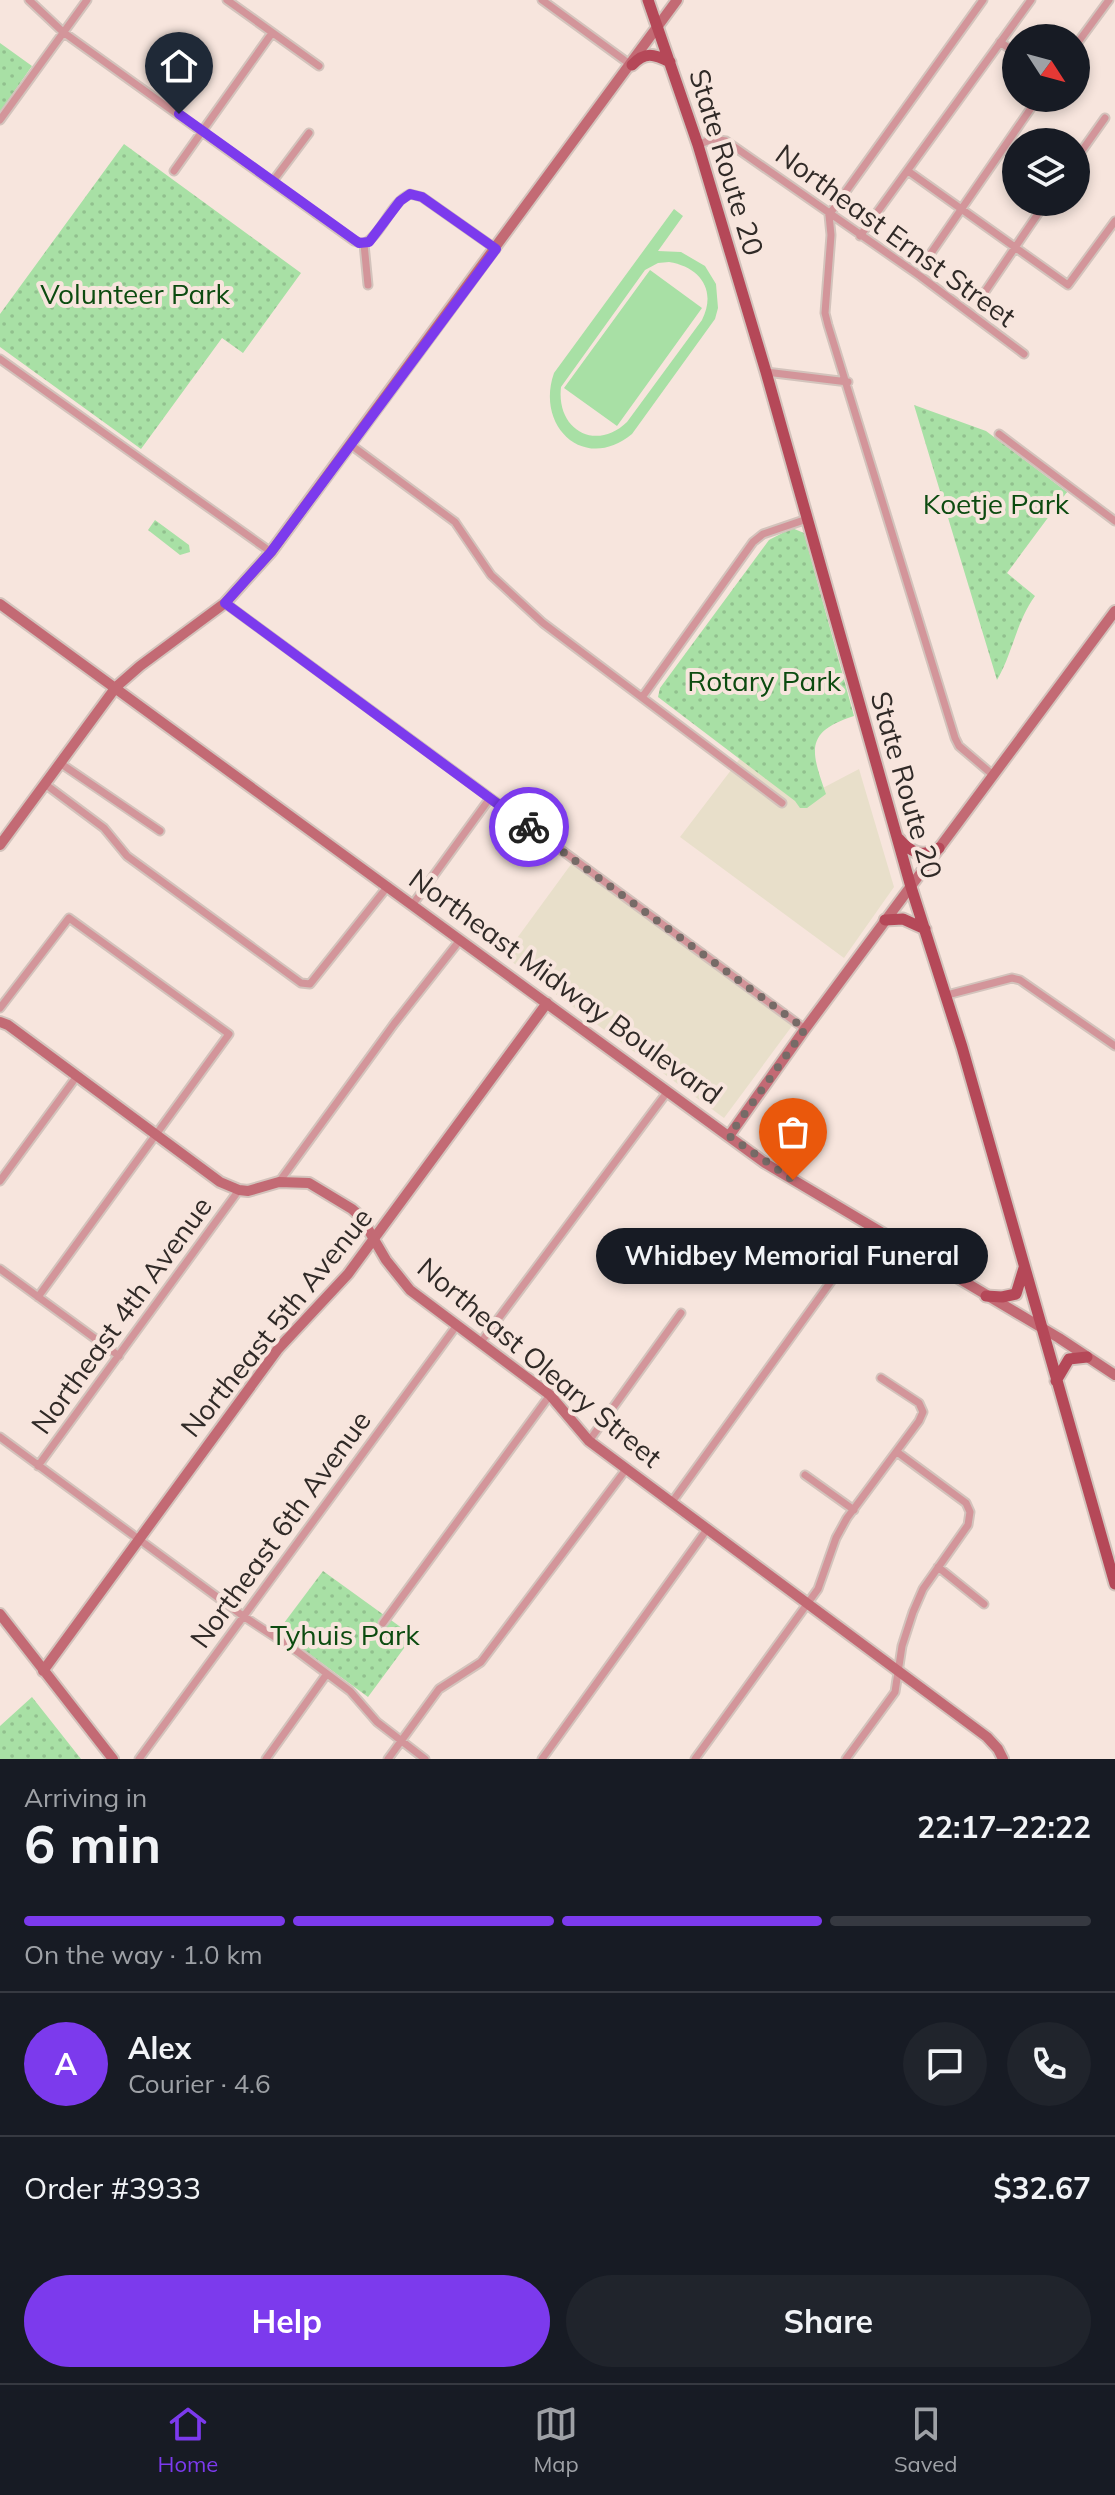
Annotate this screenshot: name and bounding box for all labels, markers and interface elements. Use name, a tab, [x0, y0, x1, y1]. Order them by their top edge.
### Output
north arrow	[1002, 24, 1090, 112]
map controls	[1002, 24, 1090, 216]
pin	[145, 32, 213, 114]
icon: home	[157, 44, 201, 88]
street label: State Route 20	[682, 65, 772, 259]
button: layers	[1002, 128, 1090, 216]
street label: Northeast Ernst Street	[769, 136, 1023, 334]
park label: Volunteer Park	[40, 276, 230, 311]
park label: Koetje Park	[923, 486, 1070, 521]
park label: Rotary Park	[687, 663, 841, 698]
street label: State Route 20	[864, 687, 950, 883]
courier	[489, 787, 569, 867]
icon: bike	[507, 805, 551, 849]
street label: Northeast Midway Boulevard	[403, 861, 729, 1111]
pin	[759, 1098, 827, 1180]
icon: bag	[771, 1110, 815, 1154]
street label: Northeast 4th Avenue	[23, 1190, 219, 1440]
street label: Northeast 5th Avenue	[173, 1200, 379, 1444]
callout: Whidbey Memorial Funeral	[597, 1228, 989, 1284]
text: Whidbey Memorial Funeral	[625, 1239, 959, 1272]
street label: Northeast Oleary Street	[411, 1250, 669, 1474]
street label: Northeast 6th Avenue	[182, 1404, 378, 1654]
park label: Tyhuis Park	[270, 1617, 420, 1652]
text: Arriving in	[24, 1781, 147, 1814]
text: 22:17–22:22	[917, 1808, 1091, 1846]
text: 6 min	[24, 1811, 161, 1876]
text: On the way · 1.0 km	[24, 1938, 263, 1971]
button: chat	[903, 2022, 987, 2106]
button: phone	[1007, 2022, 1091, 2106]
text: Alex	[128, 2029, 191, 2067]
text: A	[55, 2045, 77, 2083]
text: Courier · 4.6	[128, 2067, 271, 2100]
text: Order #3933	[24, 2169, 201, 2207]
text: $32.67	[994, 2169, 1091, 2207]
button: Help	[24, 2275, 550, 2367]
button: Share	[566, 2275, 1091, 2367]
tab: Home	[158, 2402, 218, 2478]
tab: Map	[533, 2402, 579, 2478]
tab: Saved	[894, 2402, 957, 2478]

